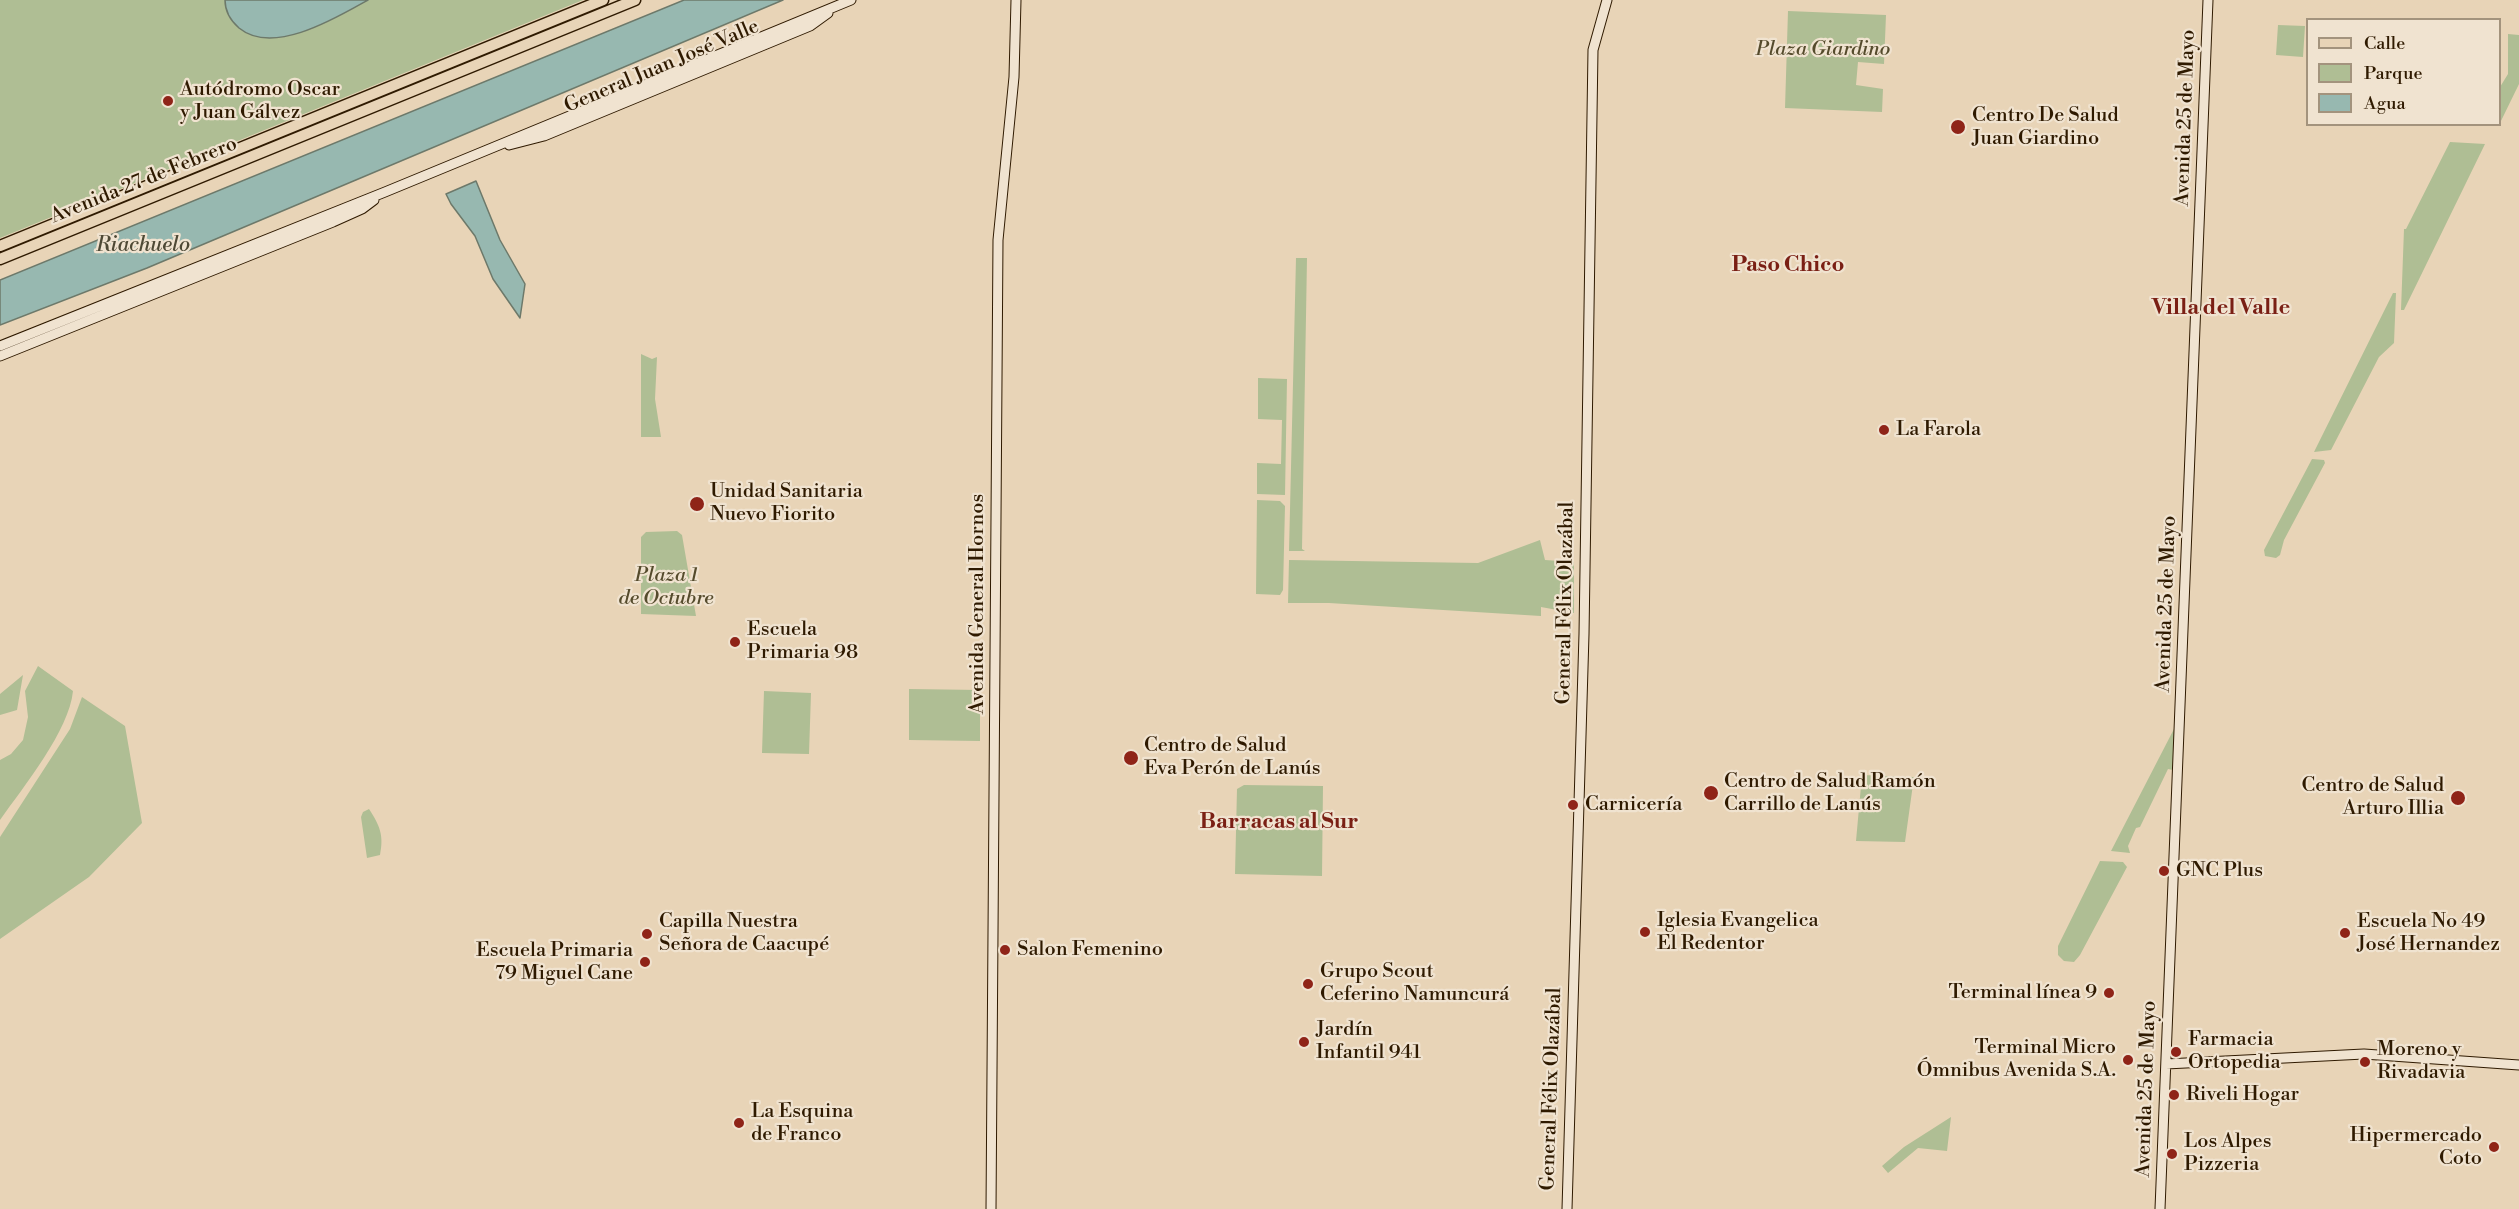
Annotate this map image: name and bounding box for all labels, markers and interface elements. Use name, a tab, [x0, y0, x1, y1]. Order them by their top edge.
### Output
street label: General Juan José Valle	[561, 15, 763, 119]
legend	[2306, 18, 2501, 126]
street label: Avenida 25 de Mayo	[2171, 29, 2201, 207]
text: Calle	[2364, 32, 2405, 55]
park label: Plaza Giardino	[1756, 38, 1890, 62]
text: Parque	[2364, 62, 2423, 85]
place label: Autódromo Oscar y Juan Gálvez	[180, 78, 340, 125]
text: Agua	[2364, 92, 2406, 115]
marker: Autódromo Oscar y Juan Gálvez	[161, 94, 175, 108]
place label: Centro De Salud Juan Giardino	[1972, 104, 2119, 151]
marker: Centro De Salud Juan Giardino	[1949, 118, 1967, 136]
street label: Avenida 27 de Febrero	[47, 133, 241, 229]
water label: Riachuelo	[96, 233, 190, 259]
district label: Paso Chico	[1732, 253, 1844, 279]
district label: Villa del Valle	[2152, 296, 2290, 322]
place label: La Farola	[1896, 418, 1981, 442]
marker: La Farola	[1877, 423, 1891, 437]
place label: Unidad Sanitaria Nuevo Fiorito	[710, 480, 863, 527]
street label: Avenida General Hornos	[966, 494, 990, 714]
marker: Unidad Sanitaria Nuevo Fiorito	[688, 495, 706, 513]
street label: General Félix Olazábal	[1552, 501, 1580, 705]
street label: Avenida 25 de Mayo	[2152, 515, 2182, 693]
park label: Plaza 1 de Octubre	[618, 564, 714, 611]
place label: Escuela Primaria 98	[747, 618, 858, 665]
marker: Escuela Primaria 98	[728, 635, 742, 649]
place label: Centro de Salud Eva Perón de Lanús	[1144, 734, 1320, 781]
marker: Centro de Salud Eva Perón de Lanús	[1122, 749, 1140, 767]
place label: Centro de Salud Ramón Carrillo de Lanús	[1724, 770, 1936, 817]
place label: Centro de Salud Arturo Illia	[2302, 774, 2444, 821]
marker: Centro de Salud Ramón Carrillo de Lanús	[1702, 784, 1720, 802]
marker: Centro de Salud Arturo Illia	[2449, 789, 2467, 807]
place label: Carnicería	[1585, 793, 1682, 817]
marker: Carnicería	[1566, 798, 1580, 812]
district label: Barracas al Sur	[1200, 810, 1358, 836]
place label: GNC Plus	[2176, 859, 2263, 883]
marker: GNC Plus	[2157, 864, 2171, 878]
place label: Iglesia Evangelica El Redentor	[1657, 909, 1819, 956]
place label: Capilla Nuestra Señora de Caacupé	[659, 910, 829, 957]
place label: Escuela No 49 José Hernandez	[2357, 910, 2500, 957]
marker: Iglesia Evangelica El Redentor	[1638, 925, 1652, 939]
marker: Escuela No 49 José Hernandez	[2338, 926, 2352, 940]
marker: Capilla Nuestra Señora de Caacupé	[640, 927, 654, 941]
place label: Salon Femenino	[1017, 938, 1163, 962]
place label: Escuela Primaria 79 Miguel Cane	[476, 939, 633, 986]
marker: Salon Femenino	[998, 943, 1012, 957]
marker: Escuela Primaria 79 Miguel Cane	[638, 955, 652, 969]
place label: Grupo Scout Ceferino Namuncurá	[1320, 960, 1509, 1007]
marker: Grupo Scout Ceferino Namuncurá	[1301, 977, 1315, 991]
place label: Terminal línea 9	[1949, 981, 2097, 1005]
marker: Terminal línea 9	[2102, 986, 2116, 1000]
street label: General Félix Olazábal	[1536, 987, 1568, 1191]
street label: Avenida 25 de Mayo	[2132, 1000, 2162, 1178]
place label: Jardín Infantil 941	[1316, 1018, 1421, 1065]
place label: Farmacia Ortopedia	[2188, 1028, 2281, 1075]
marker: Jardín Infantil 941	[1297, 1035, 1311, 1049]
place label: Terminal Micro Ómnibus Avenida S.A.	[1917, 1036, 2116, 1083]
place label: Moreno y Rivadavia	[2377, 1038, 2465, 1085]
marker: Farmacia Ortopedia	[2169, 1045, 2183, 1059]
marker: Terminal Micro Ómnibus Avenida S.A.	[2121, 1053, 2135, 1067]
marker: Moreno y Rivadavia	[2358, 1055, 2372, 1069]
place label: Riveli Hogar	[2186, 1083, 2299, 1107]
marker: Riveli Hogar	[2167, 1088, 2181, 1102]
place label: La Esquina de Franco	[751, 1100, 853, 1147]
marker: La Esquina de Franco	[732, 1116, 746, 1130]
place label: Hipermercado Coto	[2350, 1124, 2482, 1171]
place label: Los Alpes Pizzeria	[2184, 1130, 2271, 1177]
marker: Hipermercado Coto	[2487, 1140, 2501, 1154]
marker: Los Alpes Pizzeria	[2165, 1147, 2179, 1161]

